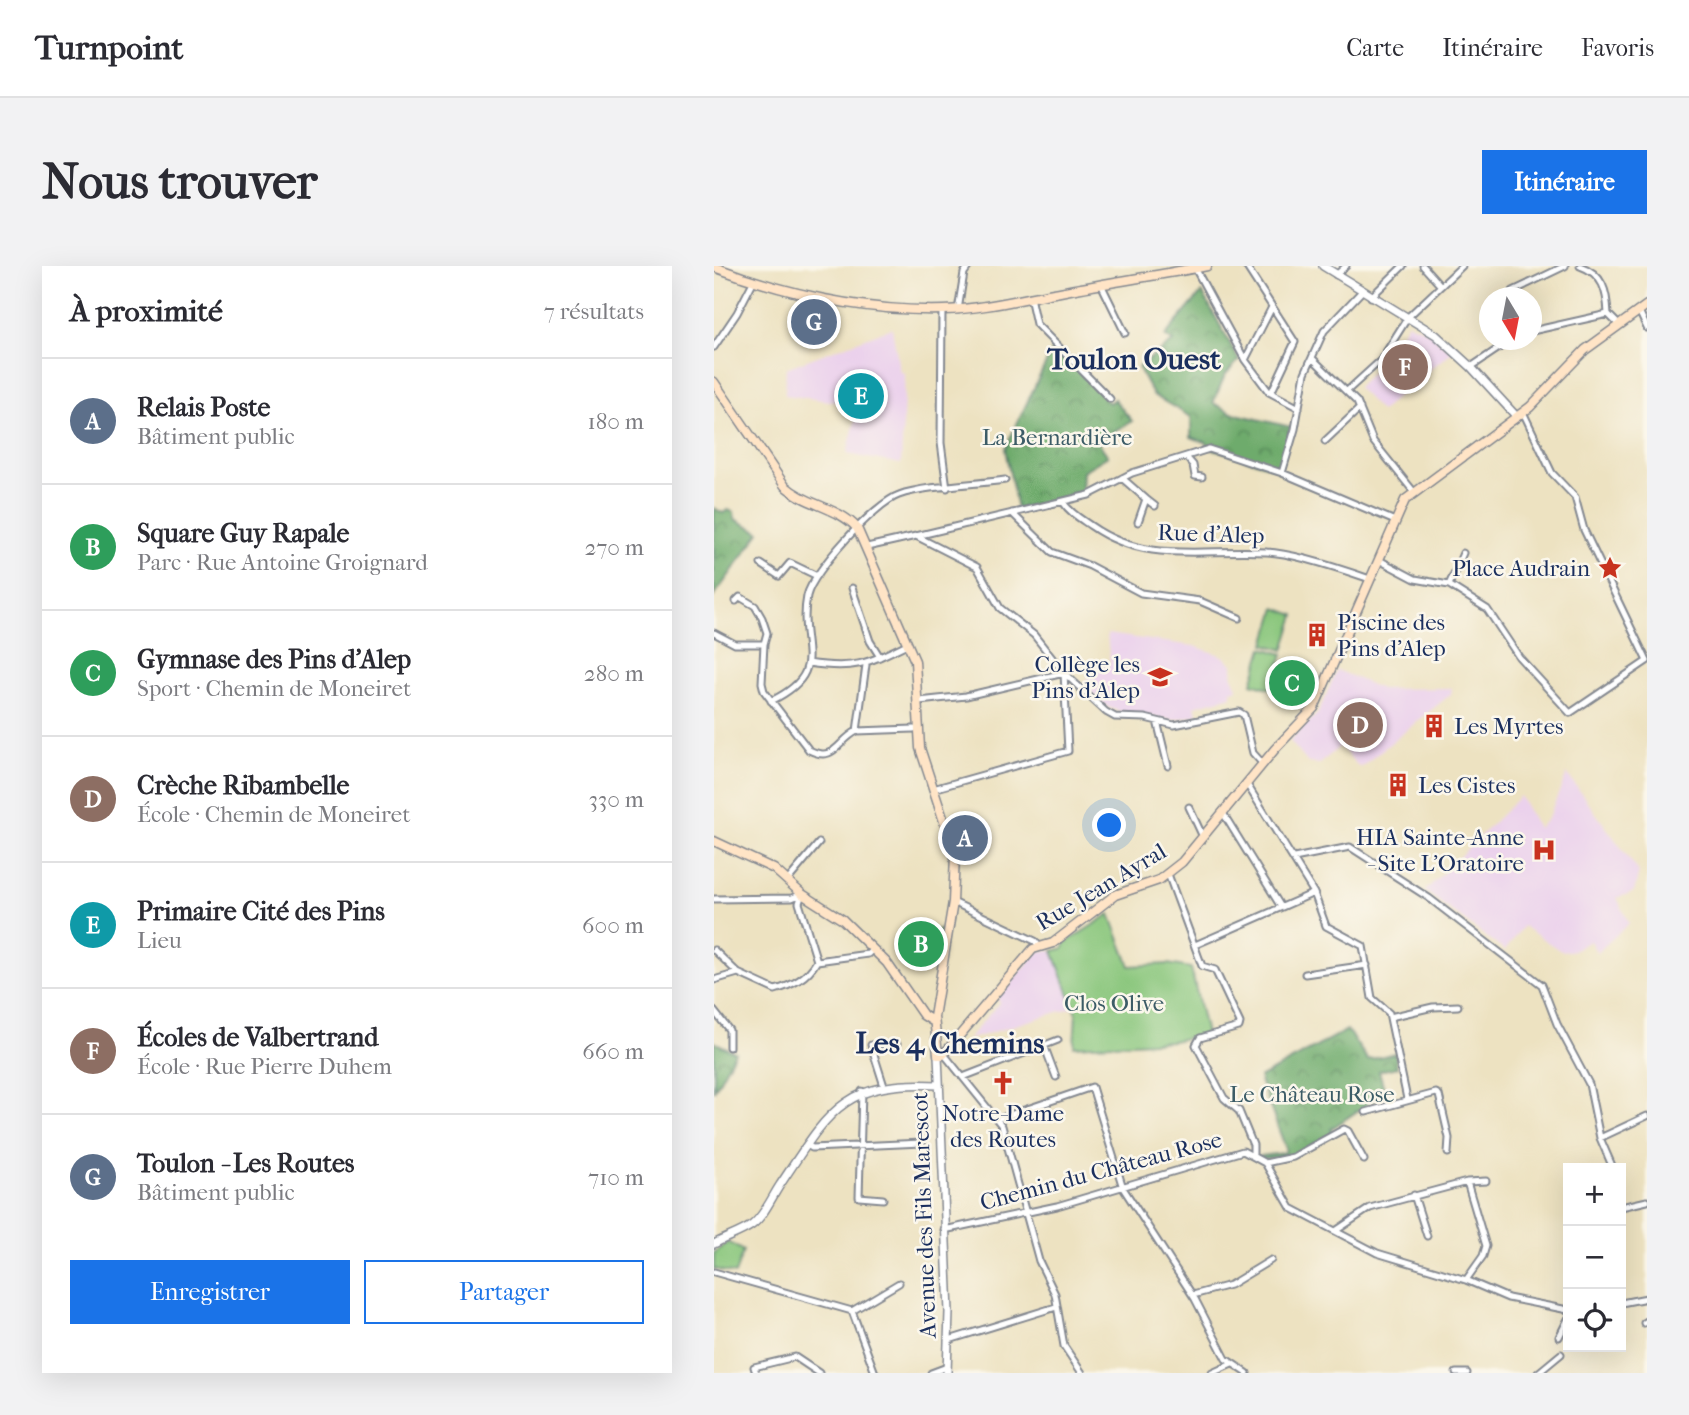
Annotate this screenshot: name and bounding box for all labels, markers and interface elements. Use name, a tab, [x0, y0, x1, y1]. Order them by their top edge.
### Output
text: Turnpoint	[35, 29, 183, 68]
text: Carte	[1346, 34, 1404, 62]
text: Itinéraire	[1442, 34, 1543, 62]
text: Favoris	[1581, 34, 1654, 62]
button: Itinéraire	[1482, 150, 1647, 214]
text: Nous trouver	[42, 153, 317, 211]
north arrow	[1479, 287, 1542, 350]
text: À proximité	[70, 294, 223, 329]
pin: G	[791, 296, 837, 348]
text: 7 résultats	[544, 298, 644, 325]
pin: F	[1382, 341, 1428, 393]
district label: Toulon Ouest	[1046, 342, 1221, 377]
pin: E	[838, 370, 884, 422]
text: Relais Poste	[137, 392, 270, 423]
text: A	[86, 408, 100, 435]
text: 180 m	[587, 408, 644, 435]
text: Bâtiment public	[137, 423, 295, 450]
park label: La Bernardière	[982, 424, 1132, 451]
text: Square Guy Rapale	[137, 518, 349, 549]
street label: Rue d'Alep	[1157, 519, 1265, 549]
text: B	[86, 534, 100, 561]
text: 270 m	[584, 534, 644, 561]
text: Parc · Rue Antoine Groignard	[137, 549, 428, 576]
place icon: Place Audrain	[1596, 554, 1624, 582]
place label: Place Audrain	[1452, 555, 1591, 582]
place label: Piscine des Pins d'Alep	[1337, 609, 1446, 662]
building icon: Piscine des Pins d'Alep	[1303, 621, 1331, 649]
text: Gymnase des Pins d'Alep	[137, 644, 411, 675]
place label: Collège les Pins d'Alep	[1031, 651, 1140, 704]
pin: C	[1269, 657, 1315, 709]
text: C	[85, 660, 101, 687]
text: 280 m	[584, 660, 644, 687]
school or university icon: Collège les Pins d'Alep	[1146, 663, 1174, 691]
text: Sport · Chemin de Moneiret	[137, 675, 411, 702]
pin: D	[1337, 699, 1383, 751]
building icon: Les Myrtes	[1420, 712, 1448, 740]
place label: Les Myrtes	[1454, 713, 1564, 740]
text: Crèche Ribambelle	[137, 770, 349, 801]
building icon: Les Cistes	[1384, 771, 1412, 799]
place label: Les Cistes	[1418, 772, 1515, 799]
text: D	[84, 786, 102, 813]
text: 330 m	[588, 786, 644, 813]
text: École · Chemin de Moneiret	[137, 801, 410, 828]
your location	[1092, 808, 1126, 842]
pin: A	[942, 812, 988, 864]
place label: HIA Sainte-Anne - Site L'Oratoire	[1356, 824, 1524, 877]
hospital icon: HIA Sainte-Anne - Site L'Oratoire	[1530, 836, 1558, 864]
street label: Rue Jean Ayral	[1031, 837, 1171, 936]
text: Primaire Cité des Pins	[137, 896, 385, 927]
text: E	[86, 912, 100, 939]
text: 600 m	[582, 912, 644, 939]
pin: B	[898, 918, 944, 970]
text: Lieu	[137, 927, 182, 954]
park label: Clos Olive	[1064, 990, 1164, 1017]
text: Écoles de Valbertrand	[137, 1022, 378, 1053]
district label: Les 4 Chemins	[856, 1026, 1044, 1062]
text: F	[87, 1038, 99, 1065]
text: 660 m	[582, 1038, 644, 1065]
text: École · Rue Pierre Duhem	[137, 1053, 392, 1080]
church icon: Notre-Dame des Routes	[989, 1069, 1017, 1097]
park label: Le Château Rose	[1229, 1081, 1395, 1108]
street label: Avenue des Fils Marescot	[906, 1091, 942, 1340]
place label: Notre-Dame des Routes	[942, 1100, 1064, 1153]
street label: Chemin du Château Rose	[977, 1126, 1225, 1216]
text: Toulon - Les Routes	[137, 1148, 354, 1179]
map controls	[1563, 1163, 1626, 1352]
button: +	[1563, 1163, 1626, 1226]
text: G	[85, 1164, 101, 1191]
text: 710 m	[588, 1164, 644, 1191]
text: Bâtiment public	[137, 1179, 295, 1206]
button: −	[1563, 1226, 1626, 1289]
button: Enregistrer	[70, 1260, 350, 1324]
button: Partager	[364, 1260, 644, 1324]
button: locate	[1563, 1289, 1626, 1352]

